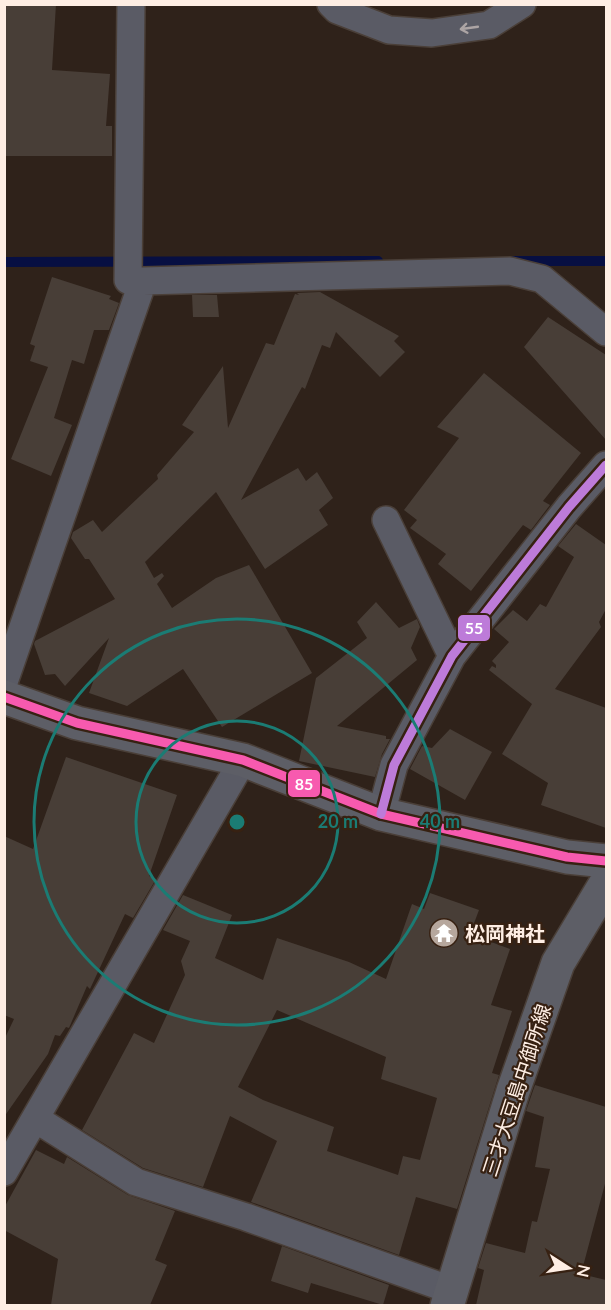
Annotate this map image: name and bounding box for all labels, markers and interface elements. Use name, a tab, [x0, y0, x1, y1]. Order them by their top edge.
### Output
one-way arrow	[460, 22, 480, 33]
line badge: 55	[457, 614, 491, 642]
text: 55	[465, 618, 483, 637]
line badge: 85	[287, 769, 321, 798]
text: 85	[295, 774, 313, 793]
text: 20 m	[318, 810, 358, 832]
text: 40 m	[420, 810, 460, 832]
centre of rings	[227, 812, 247, 832]
temple icon: 松岡神社	[428, 917, 460, 949]
place label: 松岡神社	[465, 921, 545, 945]
street label: 三才大豆島中御所線	[477, 1001, 555, 1179]
north arrow	[539, 1238, 599, 1298]
text: N	[574, 1263, 595, 1279]

